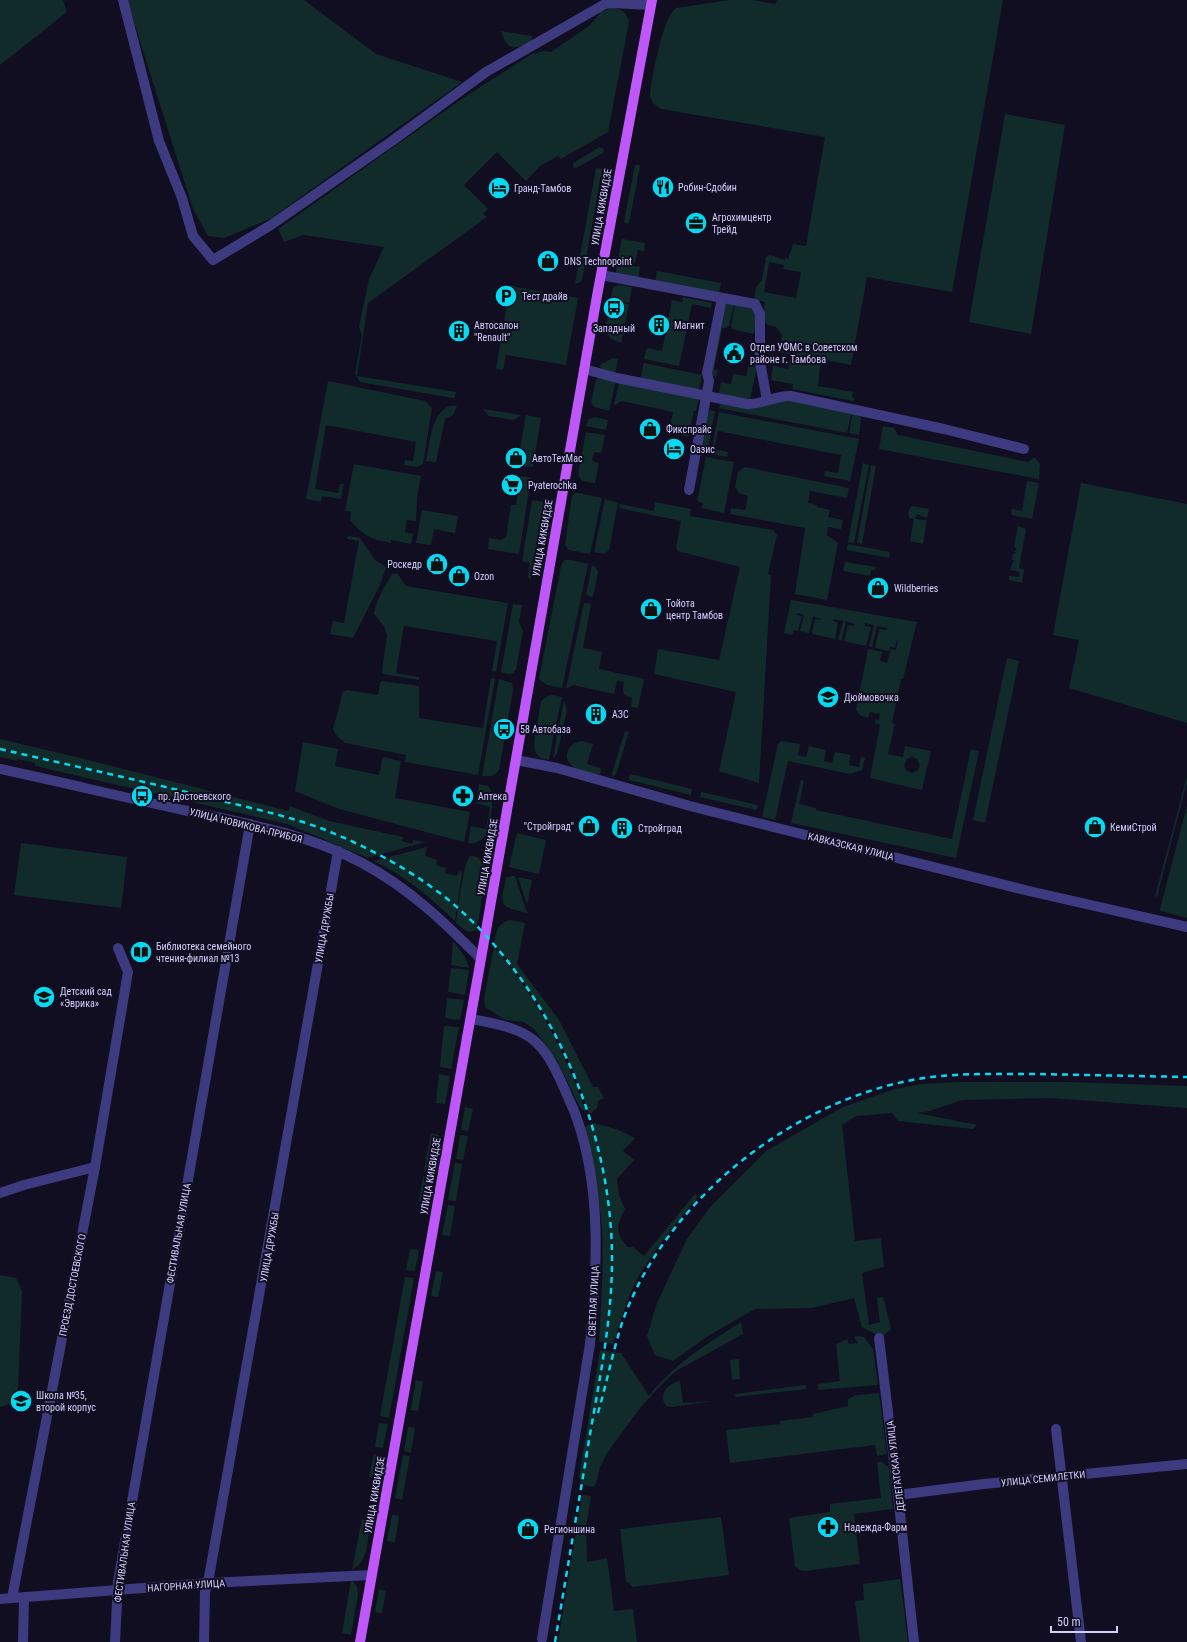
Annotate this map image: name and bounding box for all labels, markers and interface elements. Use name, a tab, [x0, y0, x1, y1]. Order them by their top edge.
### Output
street label: УЛИЦА КИКВИДЗЕ	[589, 168, 614, 246]
restaurant icon: Робин-Сдобин	[650, 174, 676, 200]
hotel icon: Гранд-Тамбов	[486, 175, 512, 201]
place label: Робин-Сдобин	[678, 182, 737, 193]
place label: Гранд-Тамбов	[514, 183, 571, 194]
office icon: Агрохимцентр Трейд	[683, 210, 709, 236]
place label: Агрохимцентр Трейд	[712, 212, 772, 235]
shop icon: DNS Technopoint	[535, 248, 561, 274]
place label: DNS Technopoint	[564, 256, 632, 267]
parking icon: Тест драйв	[493, 283, 519, 309]
place label: Тест драйв	[522, 291, 568, 302]
bus stop icon: Западный	[601, 295, 627, 321]
building icon: Магнит	[646, 312, 672, 338]
building icon: Автосалон "Renault"	[446, 318, 472, 344]
place label: Автосалон "Renault"	[474, 320, 518, 343]
place label: Магнит	[674, 320, 705, 331]
place label: Западный	[593, 323, 635, 334]
public building icon: Отдел УФМС в Советском районе г. Тамбова	[721, 340, 747, 366]
place label: Отдел УФМС в Советском районе г. Тамбова	[750, 341, 857, 365]
shop icon: Фикспрайс	[637, 416, 663, 442]
place label: Фикспрайс	[666, 423, 712, 435]
hotel icon: Оазис	[661, 436, 687, 462]
place label: Оазис	[690, 444, 715, 455]
shop icon: АвтоТехМас	[503, 445, 529, 471]
place label: АвтоТехМас	[532, 453, 583, 464]
supermarket icon: Pyaterochka	[499, 472, 525, 498]
place label: Pyaterochka	[528, 480, 577, 491]
street label: УЛИЦА КИКВИДЗЕ	[530, 499, 555, 577]
shop icon: Роскедр	[424, 551, 450, 577]
place label: Роскедр	[387, 559, 422, 570]
shop icon: Ozon	[446, 563, 472, 589]
place label: Ozon	[474, 571, 494, 582]
shop icon: Wildberries	[865, 575, 891, 601]
place label: Wildberries	[894, 583, 939, 594]
shop icon: Тойота центр Тамбов	[638, 596, 664, 622]
place label: Тойота центр Тамбов	[666, 598, 723, 621]
school or university icon: Дюймовочка	[815, 684, 841, 710]
place label: Дюймовочка	[844, 692, 899, 703]
building icon: АЗС	[583, 701, 609, 727]
place label: АЗС	[612, 709, 629, 720]
bus stop icon: 58 Автобаза	[491, 716, 517, 742]
place label: 58 Автобаза	[520, 724, 571, 735]
bus stop icon: пр. Достоевского	[129, 783, 155, 809]
pharmacy icon: Аптека	[450, 783, 476, 809]
place label: пр. Достоевского	[158, 791, 231, 802]
place label: Аптека	[478, 791, 507, 802]
street label: УЛИЦА НОВИКОВА-ПРИБОЯ	[188, 806, 304, 845]
shop icon: "Стройград"	[576, 813, 602, 839]
shop icon: КемиСтрой	[1082, 814, 1108, 840]
building icon: Стройград	[609, 815, 635, 841]
street label: УЛИЦА КИКВИДЗЕ	[475, 818, 500, 896]
place label: "Стройград"	[524, 821, 574, 832]
place label: КемиСтрой	[1110, 822, 1157, 833]
place label: Стройград	[638, 823, 682, 834]
street label: КАВКАЗСКАЯ УЛИЦА	[807, 830, 895, 863]
street label: УЛИЦА ДРУЖБЫ	[313, 892, 336, 964]
library icon: Библиотека семейного чтения-филиал №13	[128, 939, 154, 965]
place label: Библиотека семейного чтения-филиал №13	[156, 941, 251, 964]
school or university icon: Детский сад «Эврика»	[31, 984, 57, 1010]
place label: Детский сад «Эврика»	[60, 986, 112, 1009]
street label: УЛИЦА КИКВИДЗЕ	[418, 1137, 443, 1215]
street label: ФЕСТИВАЛЬНАЯ УЛИЦА	[163, 1182, 193, 1284]
street label: УЛИЦА ДРУЖБЫ	[258, 1211, 281, 1283]
street label: ПРОЕЗД ДОСТОЕВСКОГО	[57, 1233, 88, 1337]
street label: СВЕТЛАЯ УЛИЦА	[586, 1265, 601, 1337]
school or university icon: Школа №35, второй корпус	[8, 1388, 34, 1414]
place label: Школа №35, второй корпус	[36, 1390, 96, 1413]
street label: ДЕЛЕГАТСКАЯ УЛИЦА	[884, 1420, 907, 1512]
street label: УЛИЦА КИКВИДЗЕ	[362, 1456, 387, 1534]
street label: УЛИЦА СЕМИЛЕТКИ	[1000, 1469, 1086, 1488]
street label: ФЕСТИВАЛЬНАЯ УЛИЦА	[111, 1501, 137, 1603]
pharmacy icon: Надежда-Фарм	[815, 1514, 841, 1540]
shop icon: Регионшина	[515, 1516, 541, 1542]
place label: Надежда-Фарм	[844, 1521, 907, 1533]
place label: Регионшина	[544, 1524, 595, 1535]
street label: НАГОРНАЯ УЛИЦА	[147, 1577, 226, 1594]
scale bar	[1051, 1608, 1117, 1634]
text: 50 m	[1057, 1615, 1081, 1629]

